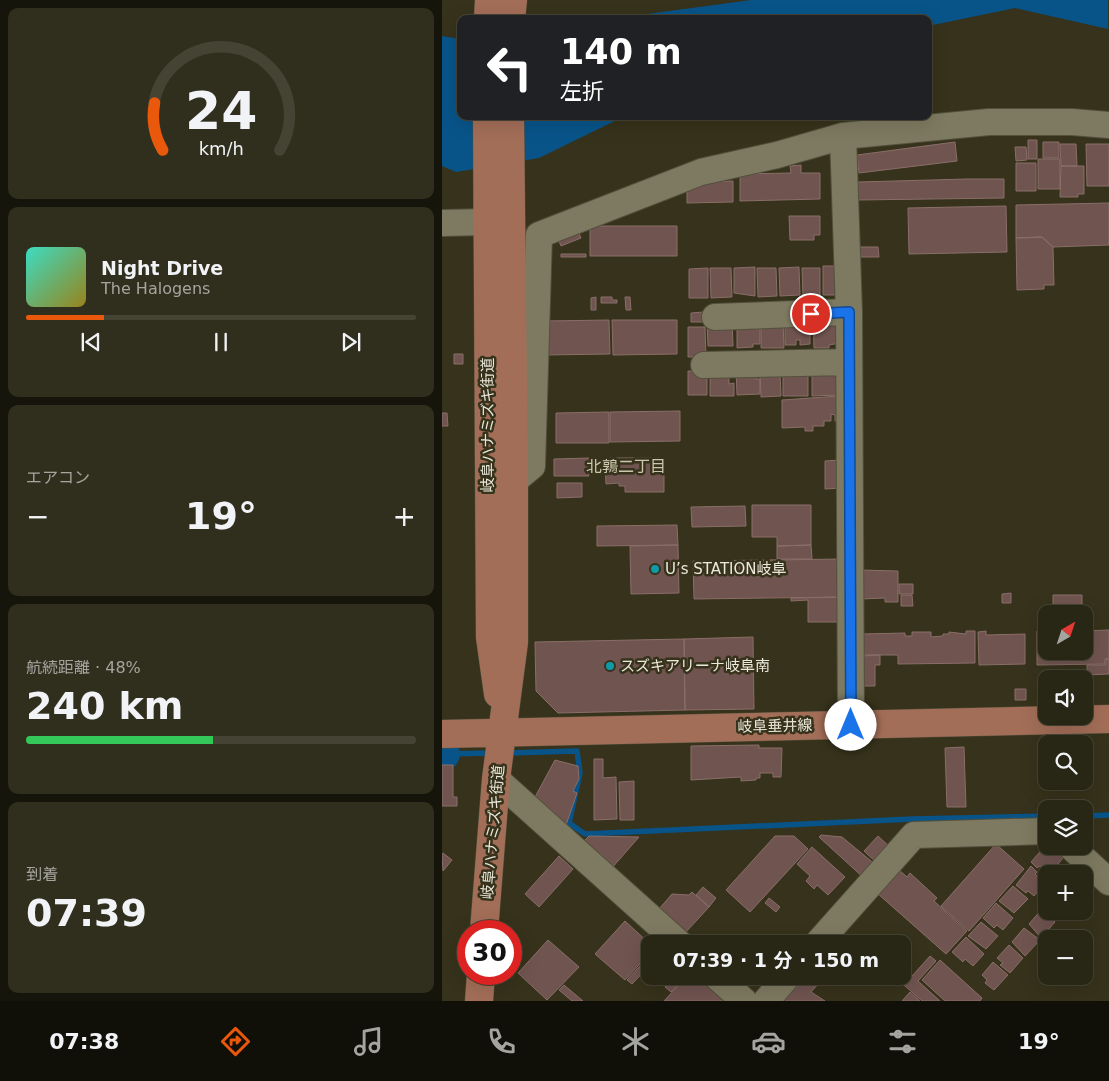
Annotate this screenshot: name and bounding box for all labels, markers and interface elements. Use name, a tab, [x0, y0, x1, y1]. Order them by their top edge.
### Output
text: 140 m	[560, 32, 682, 72]
icon: left	[477, 35, 542, 100]
text: 左折	[560, 79, 604, 104]
text: 24	[185, 81, 257, 141]
text: km/h	[198, 138, 244, 159]
text: Night Drive	[101, 257, 223, 279]
text: The Halogens	[101, 279, 210, 298]
pin	[790, 293, 832, 335]
icon: arrive	[797, 300, 825, 328]
icon: previous	[77, 328, 105, 356]
icon: pause	[207, 328, 235, 356]
icon: next	[337, 328, 365, 356]
street label: 岐阜ハナミズキ街道	[479, 357, 497, 493]
district label: 北鶉二丁目	[586, 457, 666, 476]
text: エアコン	[26, 468, 90, 487]
text: 19°	[185, 494, 257, 538]
text: −	[26, 500, 49, 533]
text: +	[393, 500, 416, 533]
place label: U’s STATION岐阜	[665, 560, 787, 578]
marker: U’s STATION岐阜	[649, 563, 661, 575]
north arrow	[1038, 605, 1093, 660]
map controls	[1038, 605, 1093, 985]
place label: スズキアリーナ岐阜南	[620, 657, 770, 675]
text: 航続距離 · 48%	[26, 658, 141, 677]
marker: スズキアリーナ岐阜南	[604, 660, 616, 672]
button: sound	[1038, 670, 1093, 725]
text: 240 km	[26, 684, 183, 728]
position arrow	[824, 698, 876, 750]
street label: 岐阜垂井線	[737, 716, 813, 736]
button: search	[1038, 735, 1093, 790]
street label: 岐阜ハナミズキ街道	[478, 764, 508, 900]
button: layers	[1038, 800, 1093, 855]
text: 到着	[26, 865, 58, 884]
button: +	[1038, 865, 1093, 920]
text: 07:39	[26, 891, 147, 935]
speed limit sign: 30	[457, 920, 522, 985]
button: −	[1038, 930, 1093, 985]
text: 07:39 · 1 分 · 150 m	[673, 949, 879, 971]
icon: directions	[218, 1024, 253, 1059]
icon: music	[351, 1024, 386, 1059]
icon: phone	[484, 1024, 519, 1059]
icon: climate	[618, 1024, 653, 1059]
icon: car	[751, 1024, 786, 1059]
icon: filters	[885, 1024, 920, 1059]
text: 07:38	[49, 1029, 119, 1054]
text: 19°	[1018, 1029, 1060, 1054]

